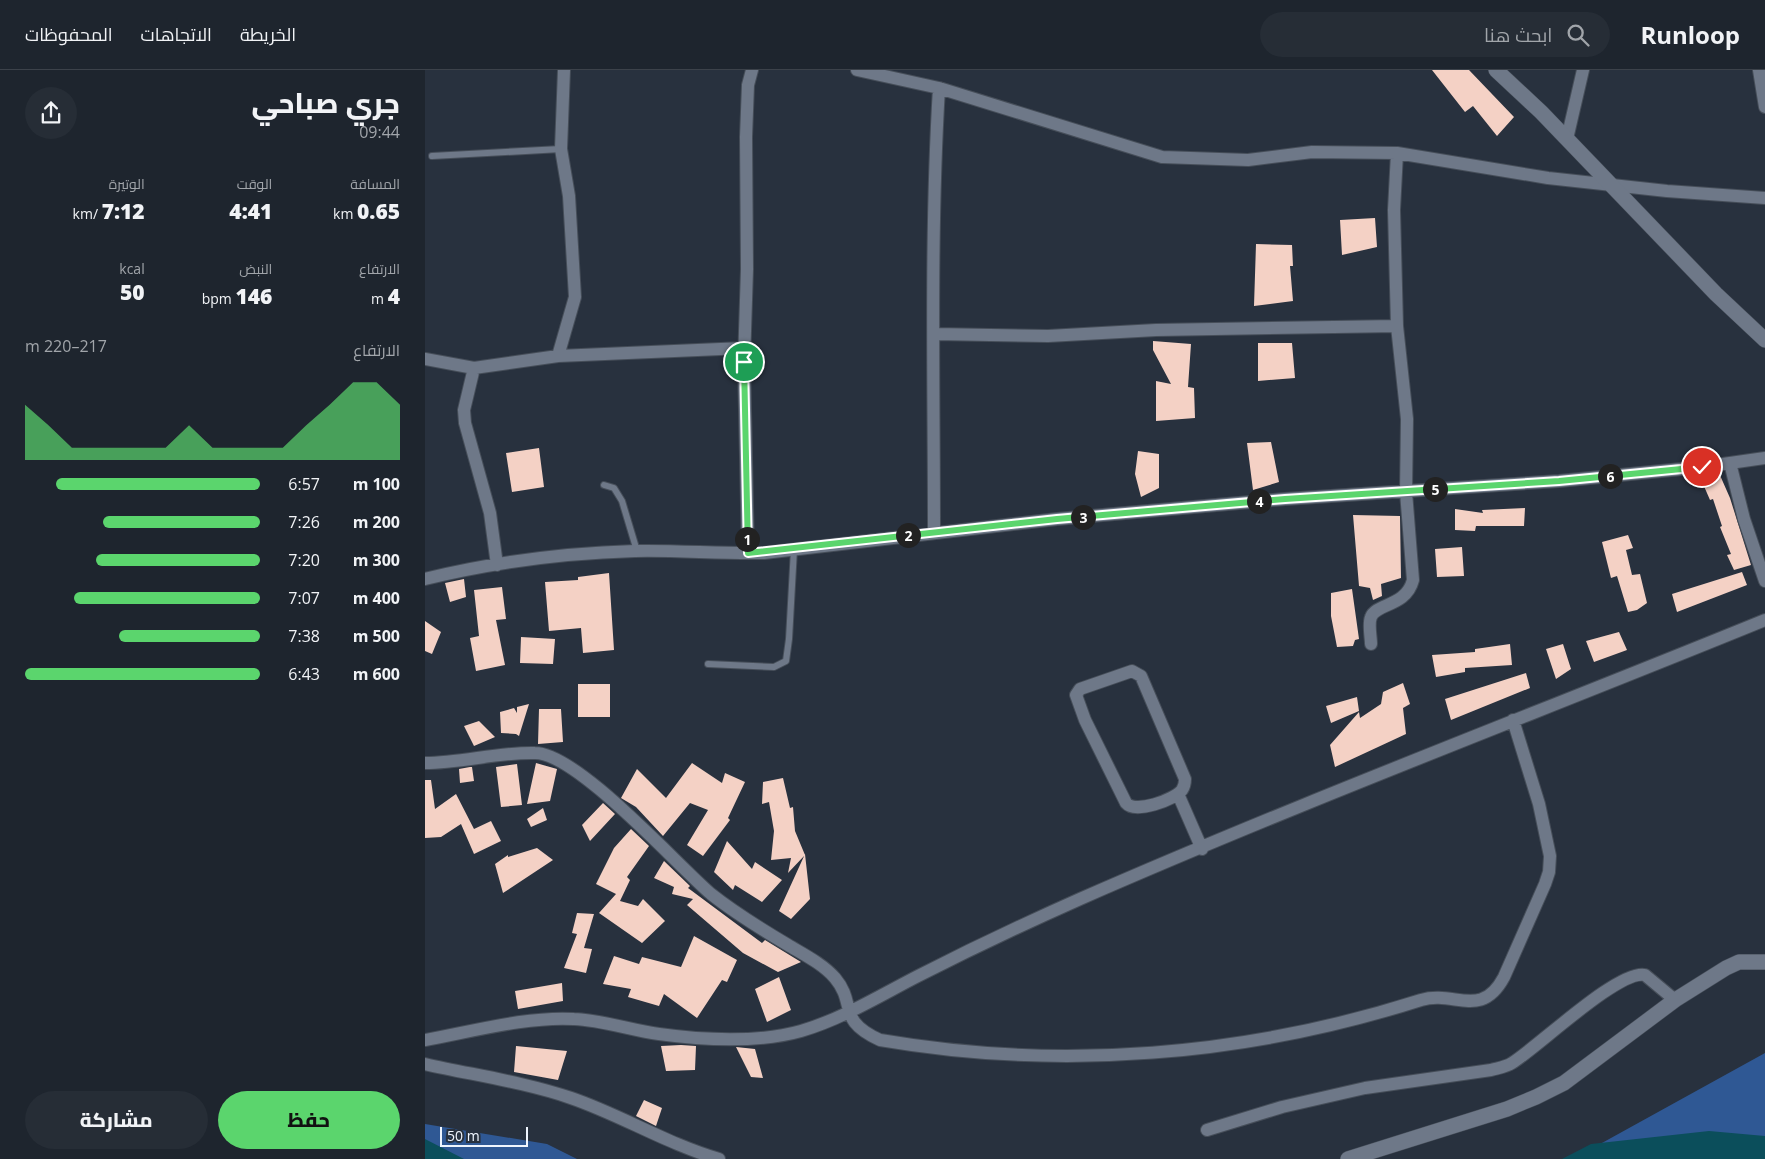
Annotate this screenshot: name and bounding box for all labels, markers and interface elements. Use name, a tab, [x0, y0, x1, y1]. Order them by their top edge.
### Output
search box	[1260, 12, 1610, 57]
text: Runloop	[1640, 18, 1740, 51]
icon: search	[1564, 21, 1592, 49]
text: المحفوظات	[25, 22, 113, 46]
text: الاتجاهات	[141, 22, 212, 46]
text: الخريطة	[240, 22, 296, 46]
text: ابحث هنا	[1484, 22, 1552, 48]
text: جري صباحي	[252, 83, 400, 121]
button: share	[25, 87, 77, 139]
text: 09:44	[359, 121, 400, 143]
text: الوتيرة	[109, 174, 145, 193]
text: الوقت	[237, 174, 272, 193]
text: المسافة	[350, 174, 400, 193]
text: 7:12	[102, 197, 145, 225]
text: 4:41	[229, 197, 272, 225]
text: 0.65	[357, 197, 400, 225]
text: /km	[73, 204, 102, 223]
text: km	[333, 204, 357, 223]
text: kcal	[119, 259, 145, 278]
text: النبض	[239, 259, 272, 278]
text: الارتفاع	[359, 259, 400, 278]
text: 50	[120, 278, 145, 306]
text: 146	[235, 282, 272, 310]
text: 4	[388, 282, 400, 310]
text: bpm	[202, 289, 235, 308]
text: m	[371, 289, 388, 308]
text: 217–220 m	[25, 335, 107, 357]
text: الارتفاع	[353, 339, 400, 361]
pin	[723, 341, 765, 383]
icon: arrive	[730, 348, 758, 376]
pin	[1681, 446, 1723, 488]
icon: check	[1688, 453, 1716, 481]
pin: 6	[1597, 464, 1623, 488]
text: 6	[1606, 467, 1615, 486]
text: 6:57	[288, 473, 320, 495]
text: 100 m	[353, 473, 400, 495]
pin: 5	[1423, 476, 1447, 502]
text: 5	[1431, 480, 1440, 499]
pin: 4	[1247, 488, 1271, 514]
text: 4	[1255, 492, 1264, 511]
pin: 3	[1071, 504, 1095, 530]
text: 3	[1079, 508, 1088, 527]
text: 7:26	[288, 511, 320, 533]
text: 200 m	[353, 511, 400, 533]
pin: 2	[895, 522, 921, 548]
pin: 1	[735, 526, 759, 552]
text: 2	[904, 526, 913, 545]
text: 1	[743, 530, 752, 549]
text: 7:20	[288, 549, 320, 571]
text: 300 m	[353, 549, 400, 571]
text: 7:07	[288, 587, 320, 609]
text: 400 m	[353, 587, 400, 609]
text: 7:38	[288, 625, 320, 647]
text: 500 m	[353, 625, 400, 647]
text: 6:43	[288, 663, 320, 685]
text: 600 m	[353, 663, 400, 685]
button: مشاركة	[25, 1091, 208, 1149]
button: حفظ	[218, 1091, 400, 1149]
scale bar	[440, 1124, 527, 1147]
text: 50 m	[447, 1126, 480, 1145]

